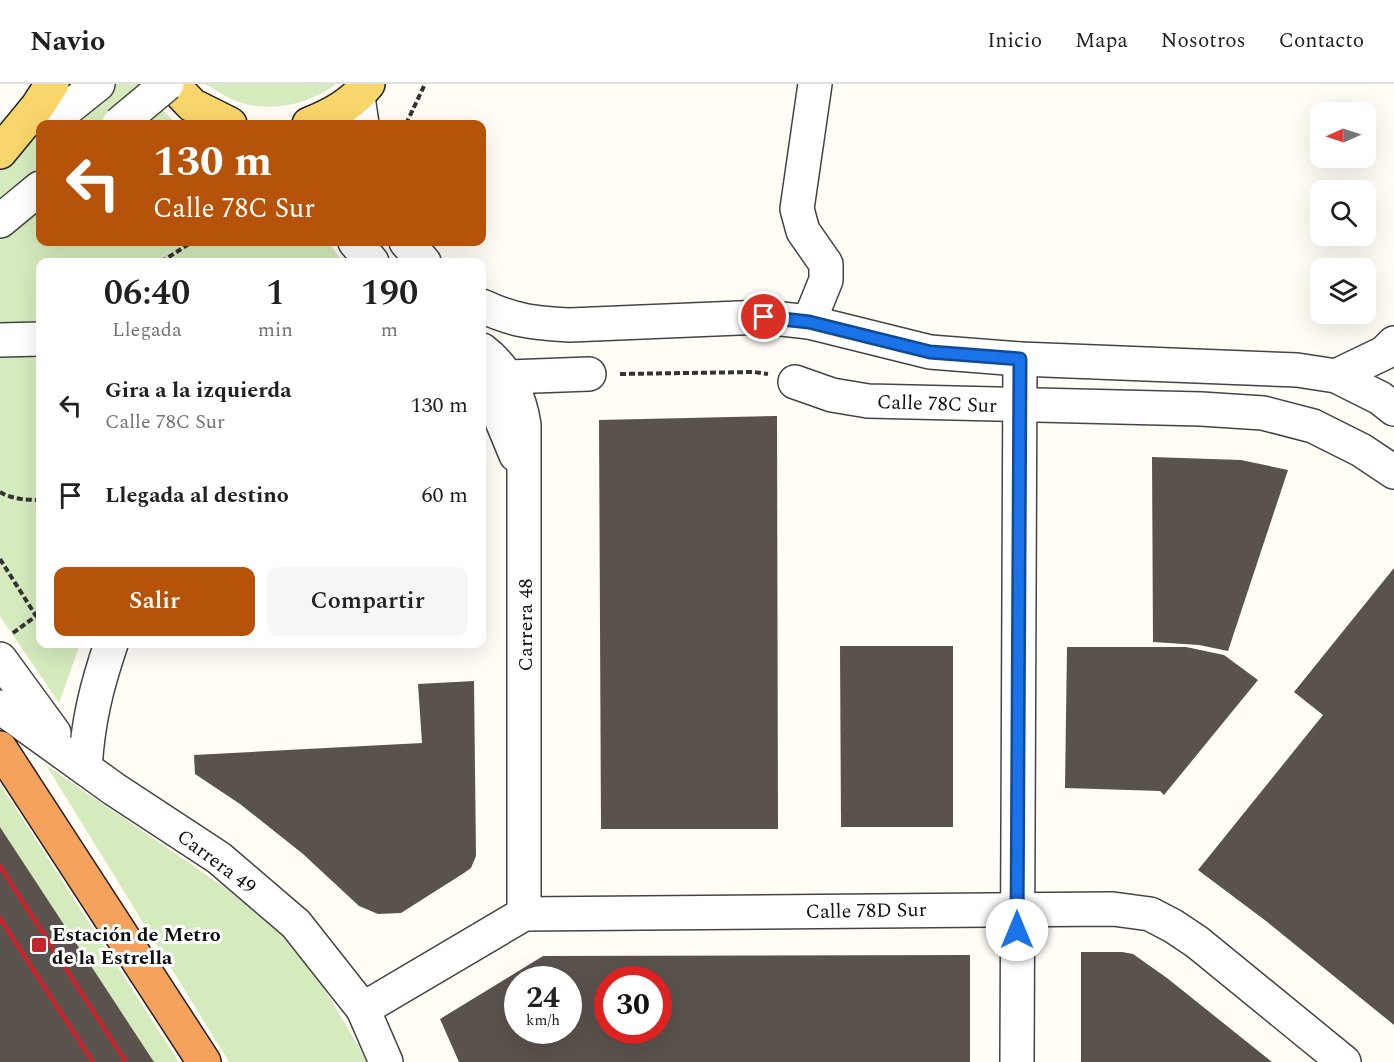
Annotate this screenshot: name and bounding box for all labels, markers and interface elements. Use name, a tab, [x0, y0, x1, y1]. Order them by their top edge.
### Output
text: Navio	[30, 20, 105, 63]
text: Inicio	[987, 25, 1042, 57]
text: Mapa	[1075, 25, 1128, 57]
text: Nosotros	[1161, 25, 1246, 57]
text: Contacto	[1279, 25, 1364, 57]
north arrow	[1310, 102, 1376, 168]
map controls	[1310, 102, 1376, 324]
text: 130 m	[153, 131, 272, 194]
icon: left	[54, 144, 132, 222]
button: search	[1310, 180, 1376, 246]
text: Calle 78C Sur	[153, 188, 315, 230]
button: layers	[1310, 258, 1376, 324]
text: 06:40	[104, 266, 190, 321]
text: 1	[266, 266, 285, 321]
text: 190	[360, 266, 418, 321]
pin	[738, 291, 789, 342]
icon: arrive	[747, 300, 780, 333]
text: Llegada	[112, 315, 182, 345]
text: min	[258, 315, 293, 345]
text: m	[381, 315, 398, 345]
text: Gira a la izquierda	[105, 374, 292, 407]
street label: Calle 78C Sur	[877, 387, 997, 421]
icon: left	[54, 389, 87, 422]
text: 130 m	[411, 389, 468, 422]
text: Calle 78C Sur	[105, 407, 225, 437]
icon: arrive	[54, 479, 87, 512]
text: Llegada al destino	[105, 479, 289, 512]
text: 60 m	[422, 479, 468, 512]
button: Salir	[54, 567, 255, 636]
button: Compartir	[267, 567, 468, 636]
street label: Carrera 48	[511, 579, 541, 671]
street label: Carrera 49	[170, 822, 262, 902]
street label: Calle 78D Sur	[805, 895, 927, 927]
position arrow	[985, 898, 1049, 962]
place label: Estación de Metro de la Estrella	[52, 920, 221, 973]
marker: Estación de Metro de la Estrella	[30, 936, 48, 954]
speed limit sign: 30	[594, 966, 672, 1044]
text: 24	[526, 975, 560, 1021]
text: km/h	[526, 1009, 560, 1032]

